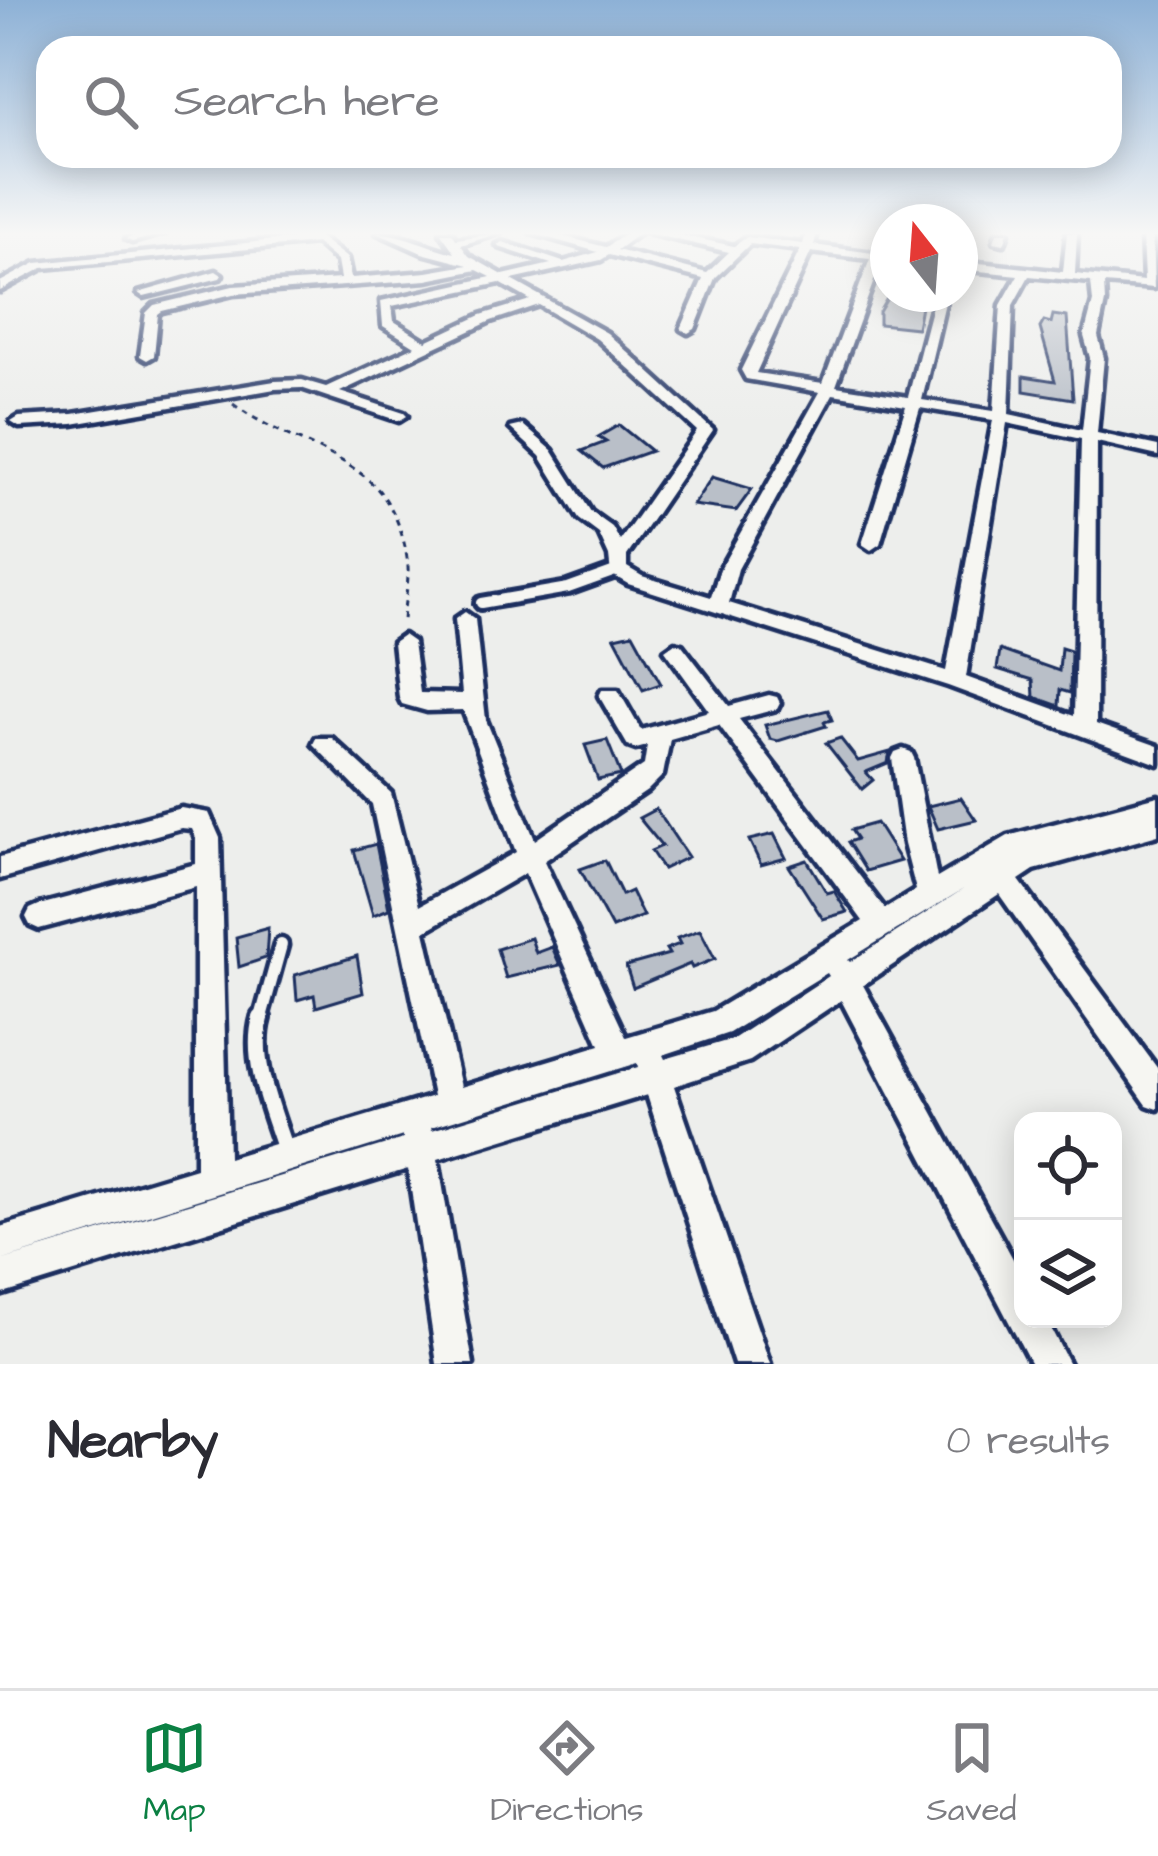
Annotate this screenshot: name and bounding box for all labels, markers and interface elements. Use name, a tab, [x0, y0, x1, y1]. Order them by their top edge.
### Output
search box	[36, 36, 1122, 168]
icon: search	[78, 69, 144, 135]
text: Search here	[174, 71, 440, 133]
north arrow	[870, 204, 978, 312]
map controls	[1014, 1112, 1122, 1328]
button: locate	[1014, 1112, 1122, 1220]
button: layers	[1014, 1220, 1122, 1328]
text: Nearby	[48, 1407, 218, 1478]
text: 0 results	[946, 1415, 1110, 1469]
tab: Map	[141, 1715, 207, 1833]
tab: Directions	[490, 1715, 644, 1833]
tab: Saved	[927, 1715, 1017, 1833]

